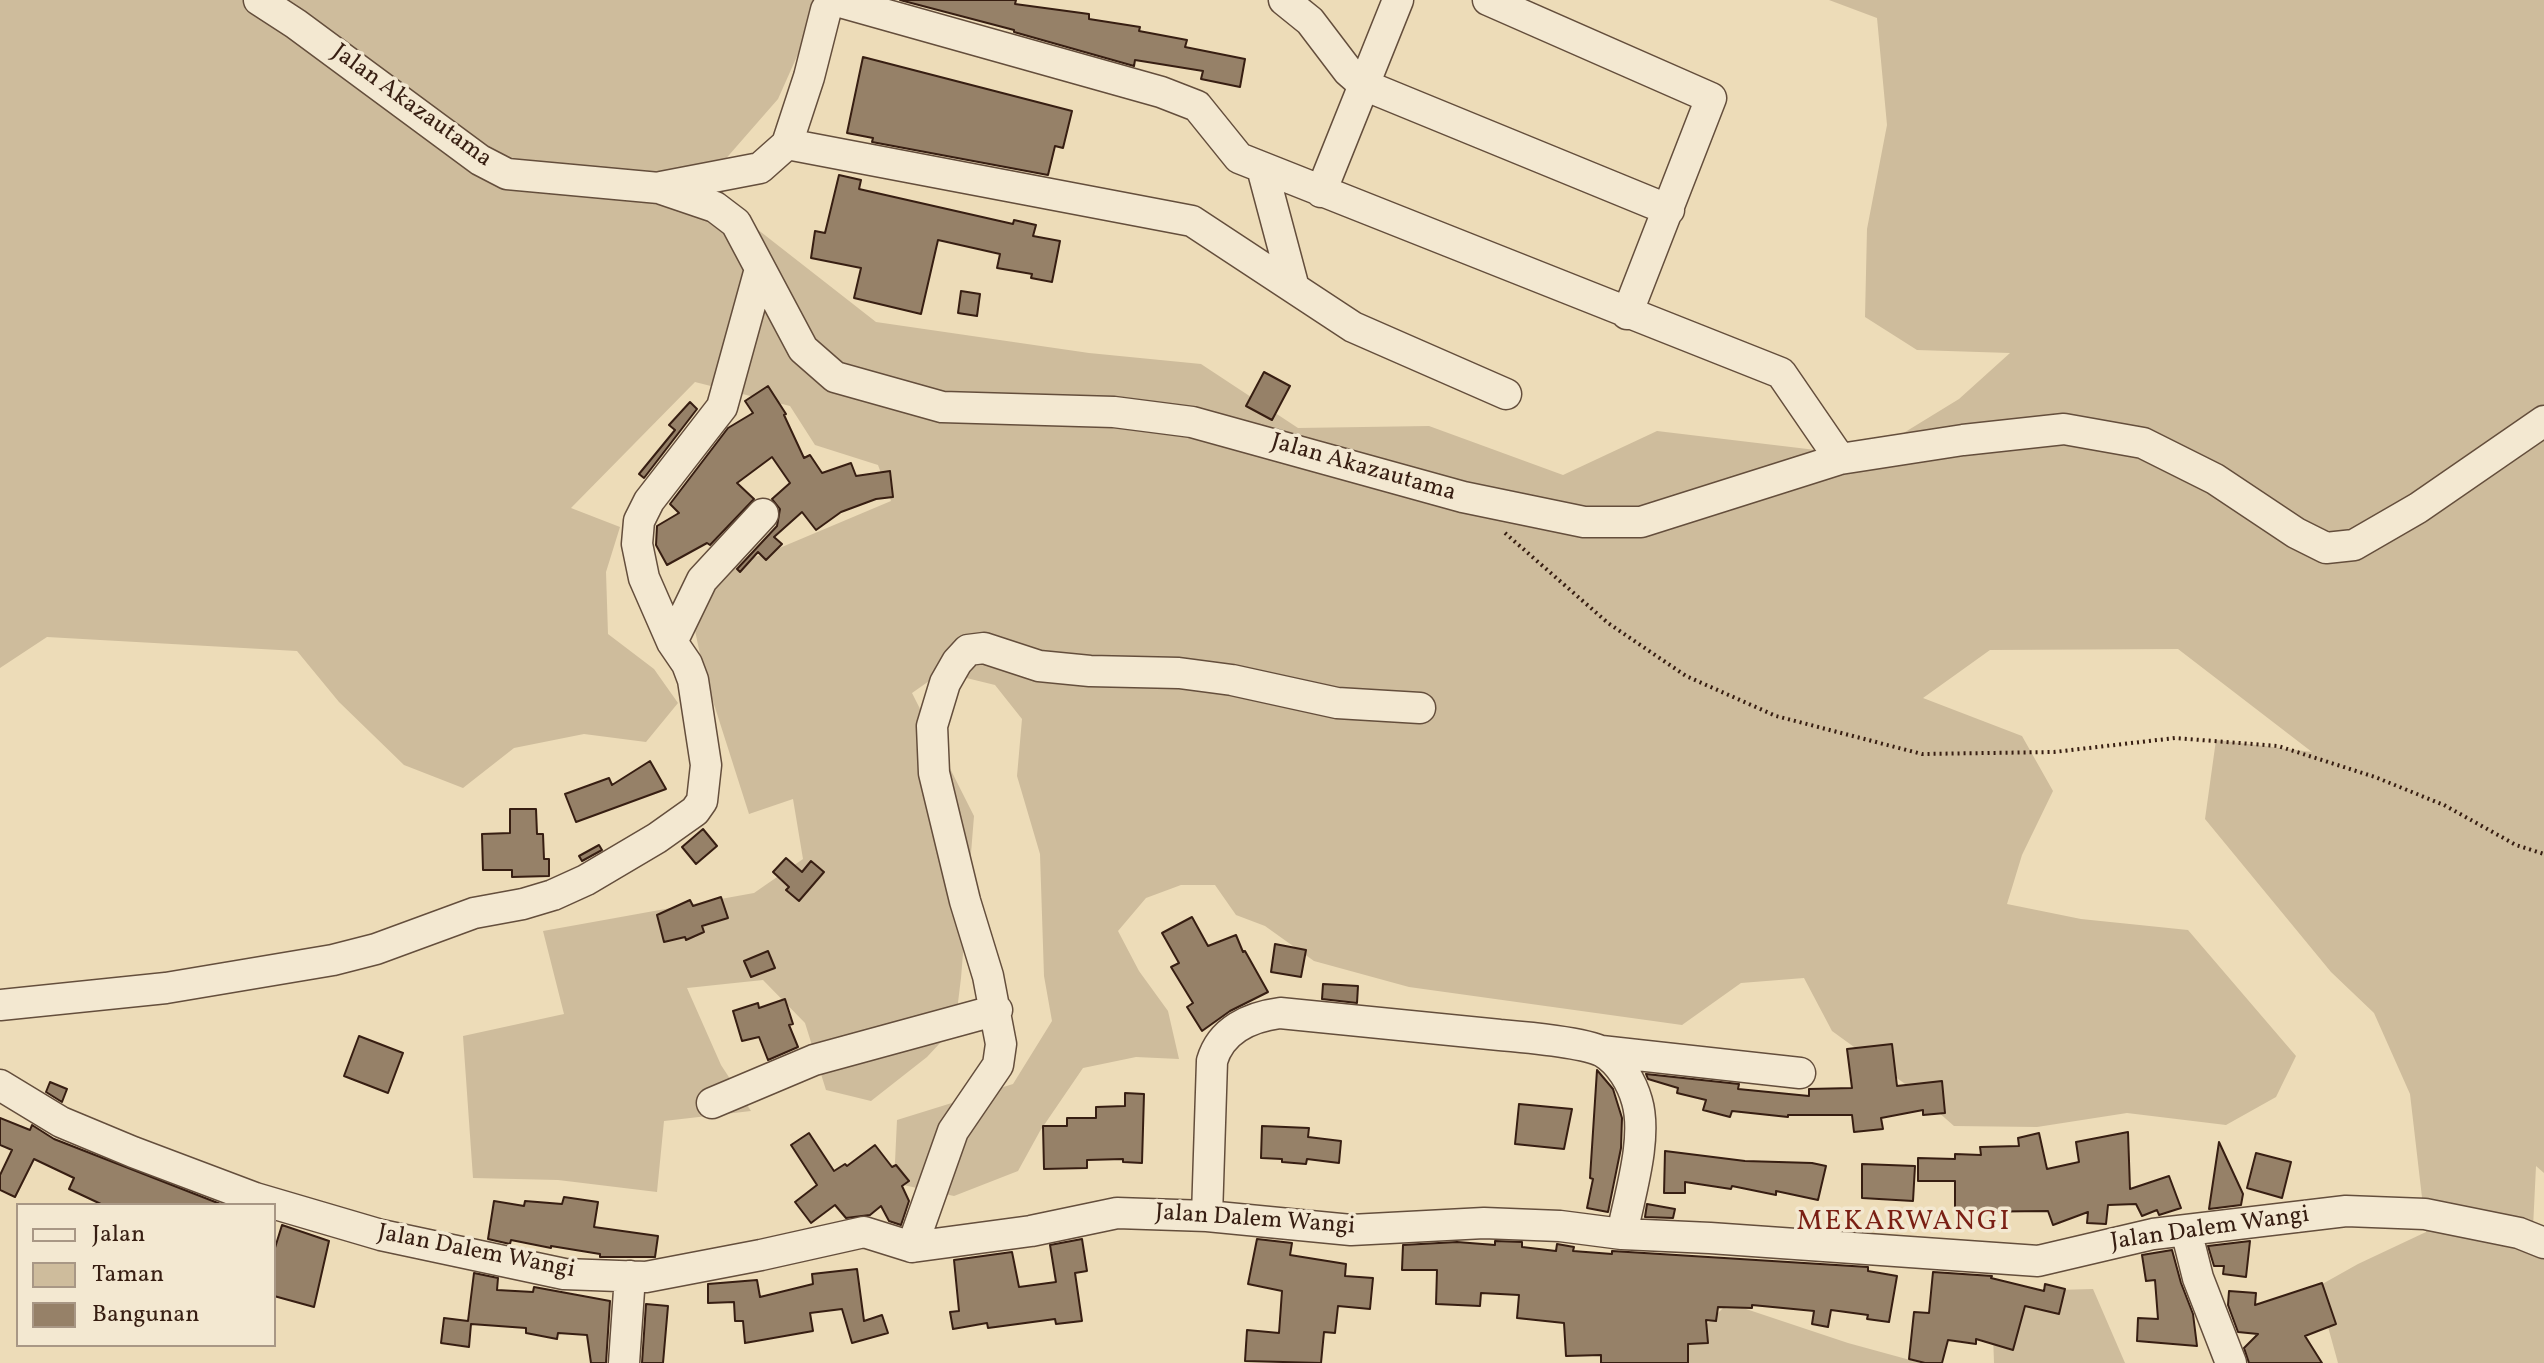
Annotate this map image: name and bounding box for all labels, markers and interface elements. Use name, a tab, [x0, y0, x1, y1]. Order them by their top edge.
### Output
street label: Jalan Akazautama	[325, 39, 497, 175]
street label: Jalan Akazautama	[1267, 429, 1459, 509]
street label: Jalan Dalem Wangi	[1154, 1200, 1356, 1242]
street label: Jalan Dalem Wangi	[2109, 1202, 2311, 1258]
legend	[16, 1203, 276, 1347]
district label: MEKARWANGI	[1797, 1207, 2011, 1241]
text: Jalan	[92, 1218, 145, 1252]
street label: Jalan Dalem Wangi	[375, 1220, 577, 1286]
text: Taman	[92, 1258, 164, 1292]
text: Bangunan	[92, 1298, 200, 1332]

